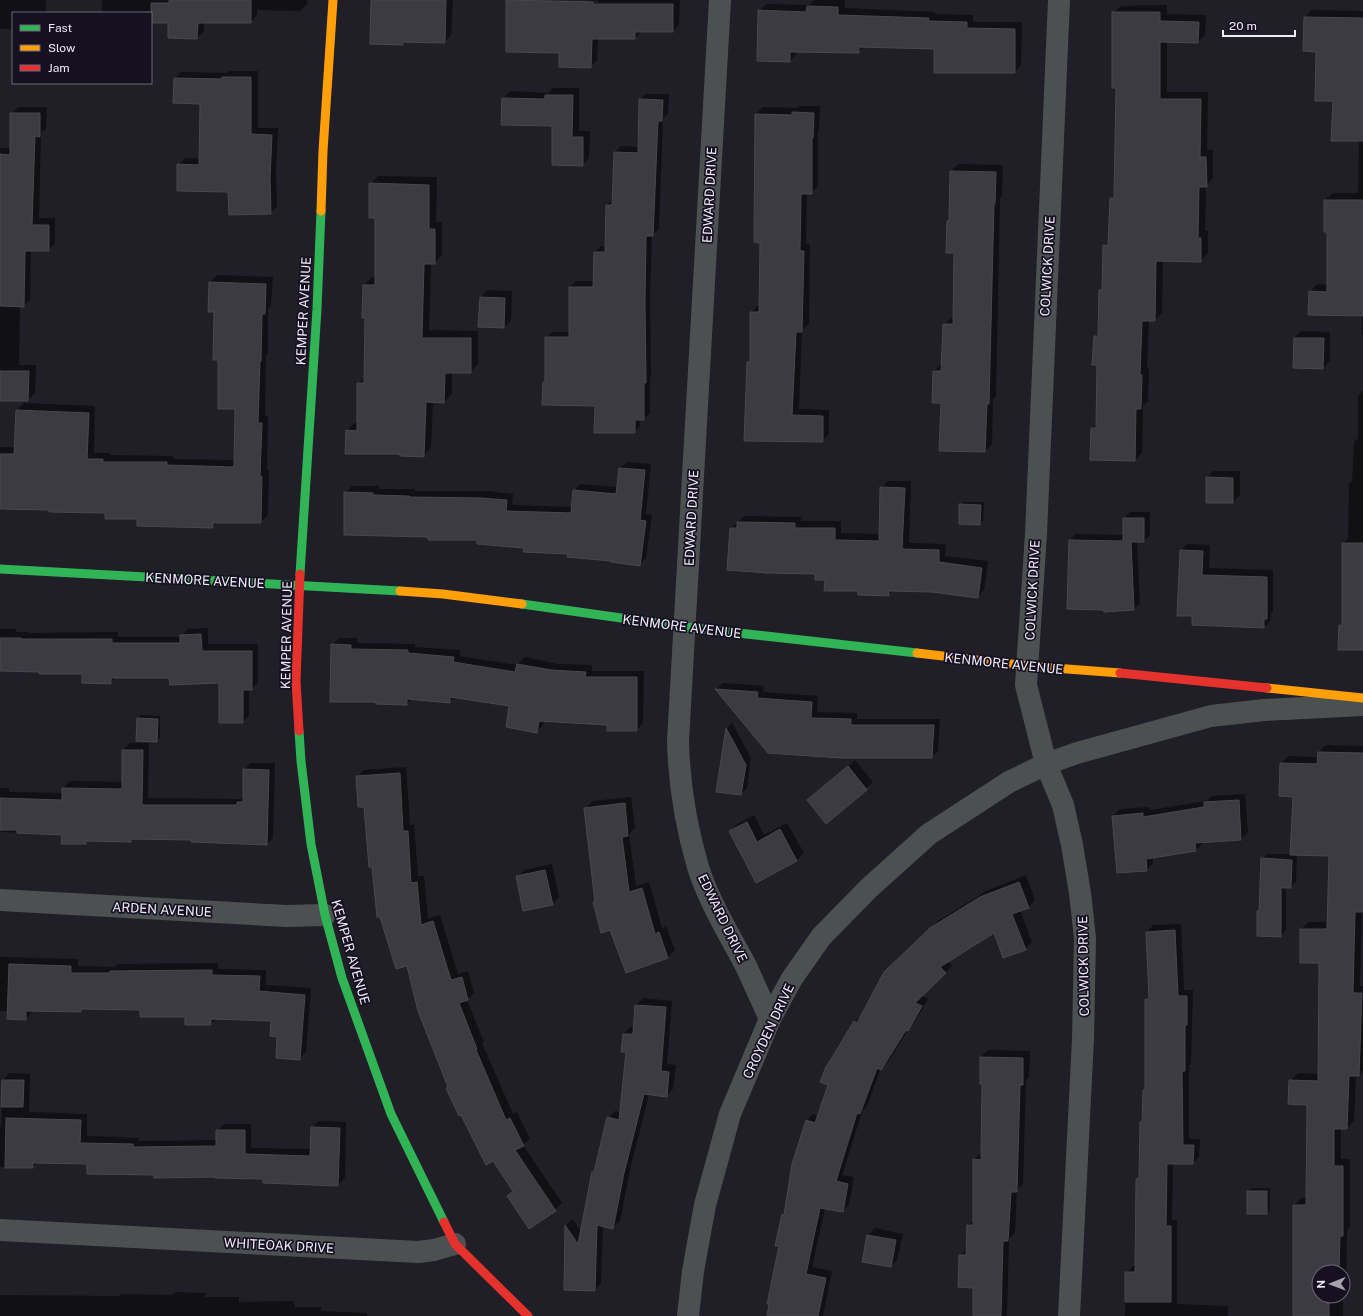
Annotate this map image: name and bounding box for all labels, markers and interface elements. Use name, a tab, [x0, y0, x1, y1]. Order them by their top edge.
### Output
legend	[12, 12, 152, 84]
scale bar	[1223, 12, 1295, 38]
text: 20 m	[1229, 19, 1257, 33]
text: Fast	[48, 21, 73, 35]
text: Slow	[48, 41, 76, 55]
text: Jam	[48, 61, 70, 75]
street label: EDWARD DRIVE	[699, 147, 720, 243]
street label: COLWICK DRIVE	[1037, 215, 1058, 317]
street label: KEMPER AVENUE	[293, 256, 314, 366]
street label: EDWARD DRIVE	[681, 470, 702, 566]
street label: COLWICK DRIVE	[1022, 539, 1043, 641]
street label: KENMORE AVENUE	[145, 570, 265, 591]
street label: KEMPER AVENUE	[278, 581, 295, 689]
street label: KENMORE AVENUE	[622, 612, 742, 641]
street label: KENMORE AVENUE	[944, 650, 1064, 677]
street label: EDWARD DRIVE	[695, 872, 750, 965]
street label: KEMPER AVENUE	[328, 898, 373, 1006]
street label: ARDEN AVENUE	[112, 899, 212, 920]
street label: COLWICK DRIVE	[1075, 916, 1092, 1016]
street label: CROYDEN DRIVE	[740, 981, 797, 1081]
street label: WHITEOAK DRIVE	[223, 1235, 335, 1256]
north arrow	[1311, 1264, 1351, 1304]
text: N	[1315, 1280, 1327, 1289]

